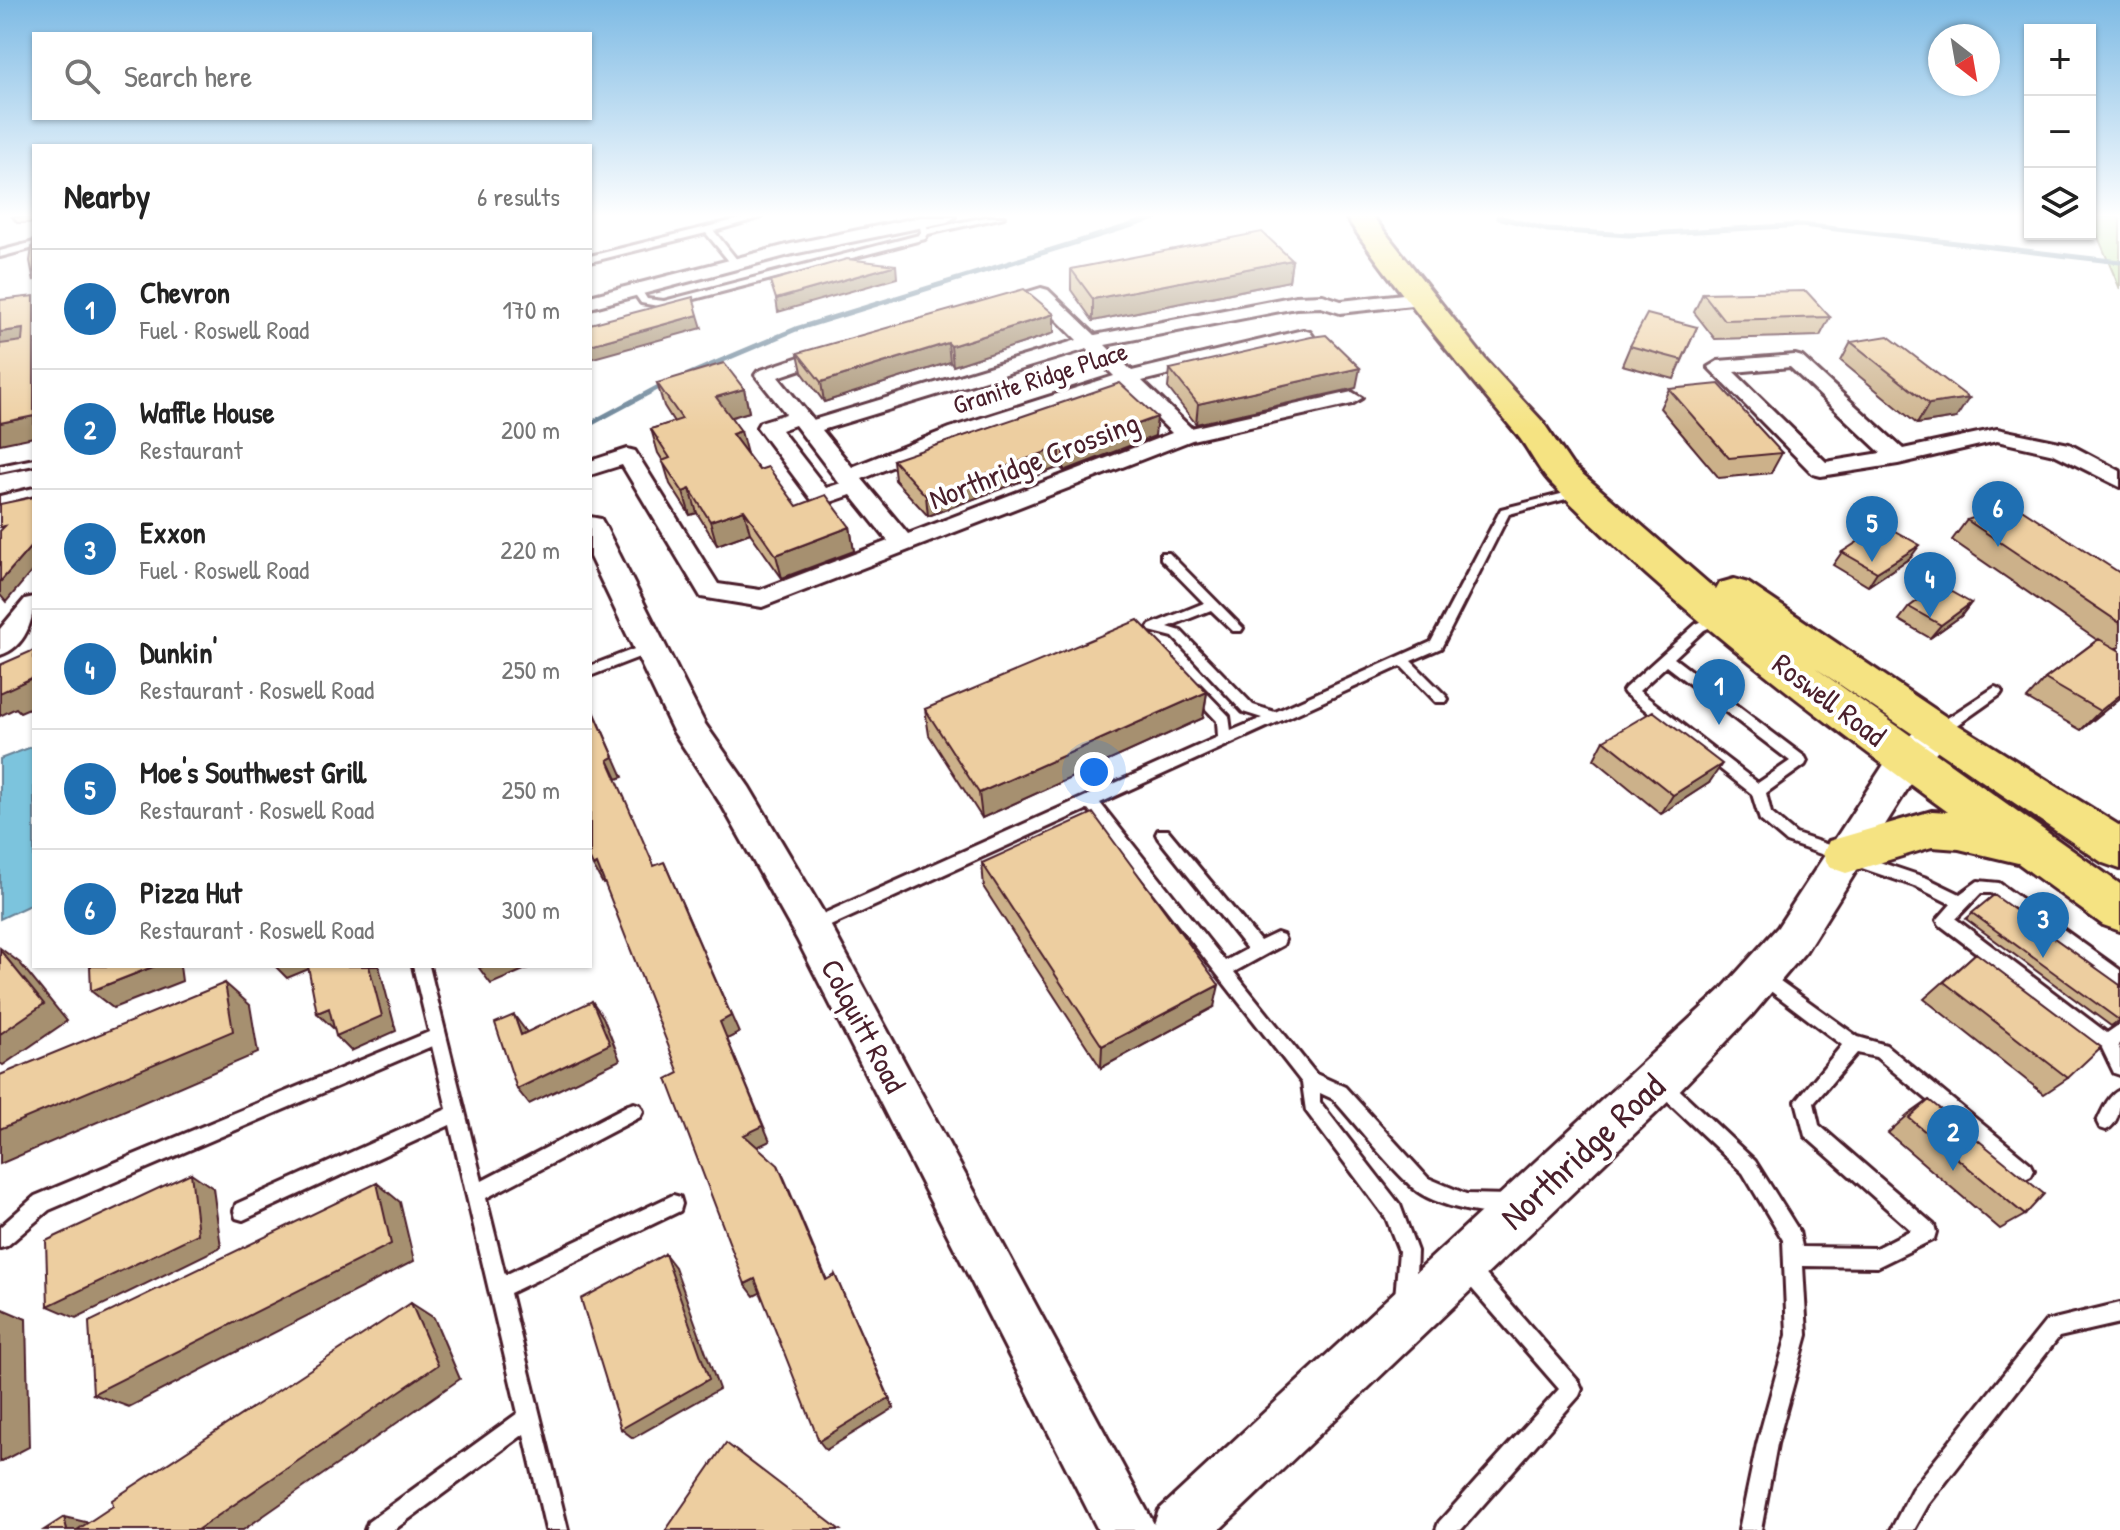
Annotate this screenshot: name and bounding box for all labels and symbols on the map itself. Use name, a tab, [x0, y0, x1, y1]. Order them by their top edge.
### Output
north arrow	[1928, 24, 2000, 96]
street label: Granite Ridge Place	[948, 333, 1131, 422]
street label: Northridge Crossing	[923, 402, 1144, 518]
pin: 6	[1972, 481, 2024, 547]
pin: 5	[1846, 496, 1898, 562]
pin: 4	[1904, 552, 1956, 618]
street label: Roswell Road	[1765, 643, 1895, 755]
pin: 1	[1693, 659, 1745, 725]
your location	[1074, 752, 1114, 792]
pin: 3	[2017, 892, 2069, 958]
street label: Colquitt Road	[812, 952, 916, 1100]
street label: Northridge Road	[1489, 1062, 1675, 1240]
pin: 2	[1927, 1105, 1979, 1171]

